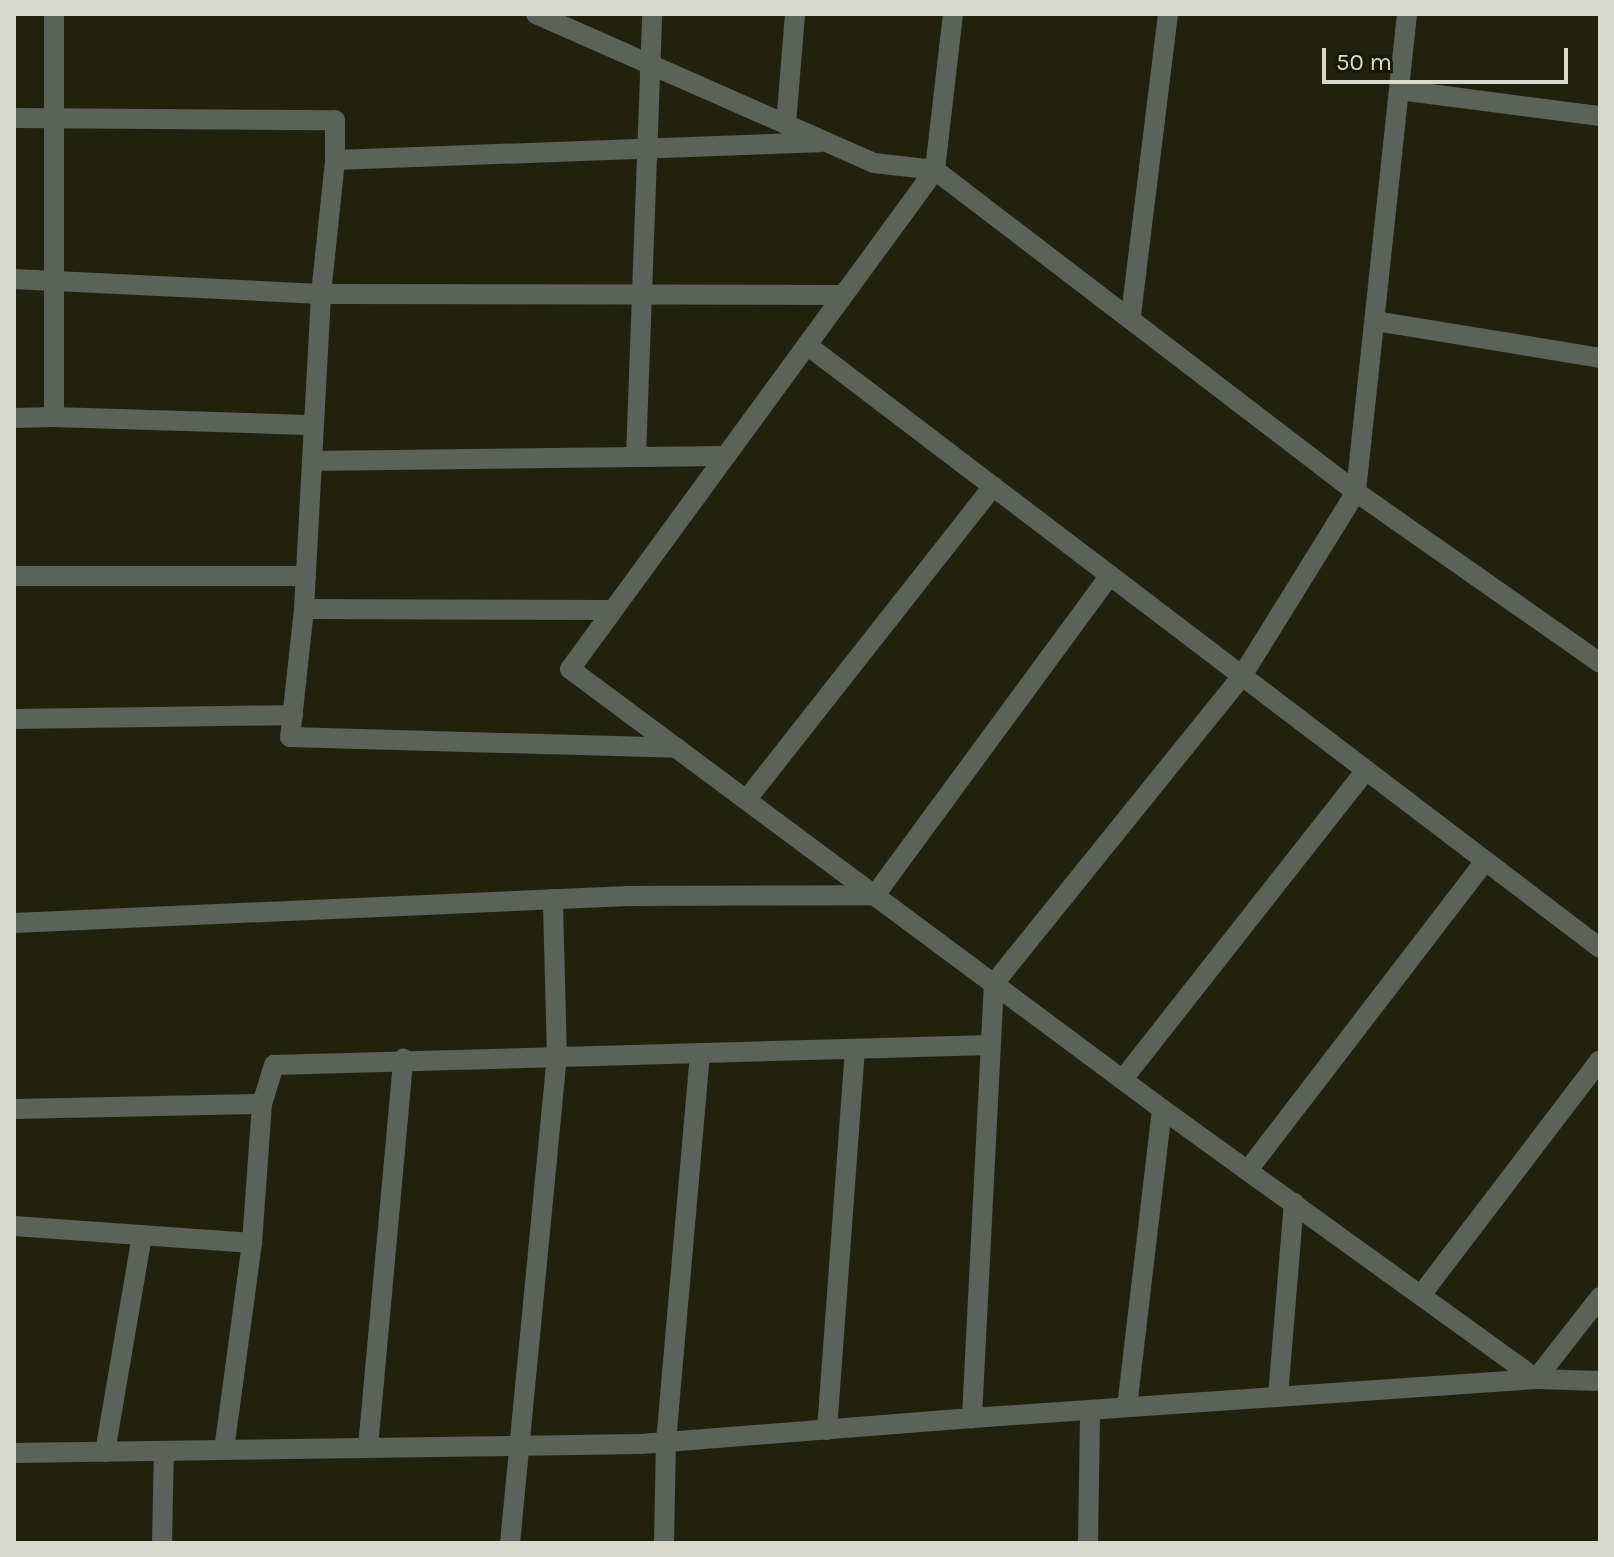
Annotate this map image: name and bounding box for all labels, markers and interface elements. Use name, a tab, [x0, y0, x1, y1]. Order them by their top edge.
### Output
scale bar	[1326, 32, 1572, 82]
text: 50 m	[1336, 48, 1392, 76]

